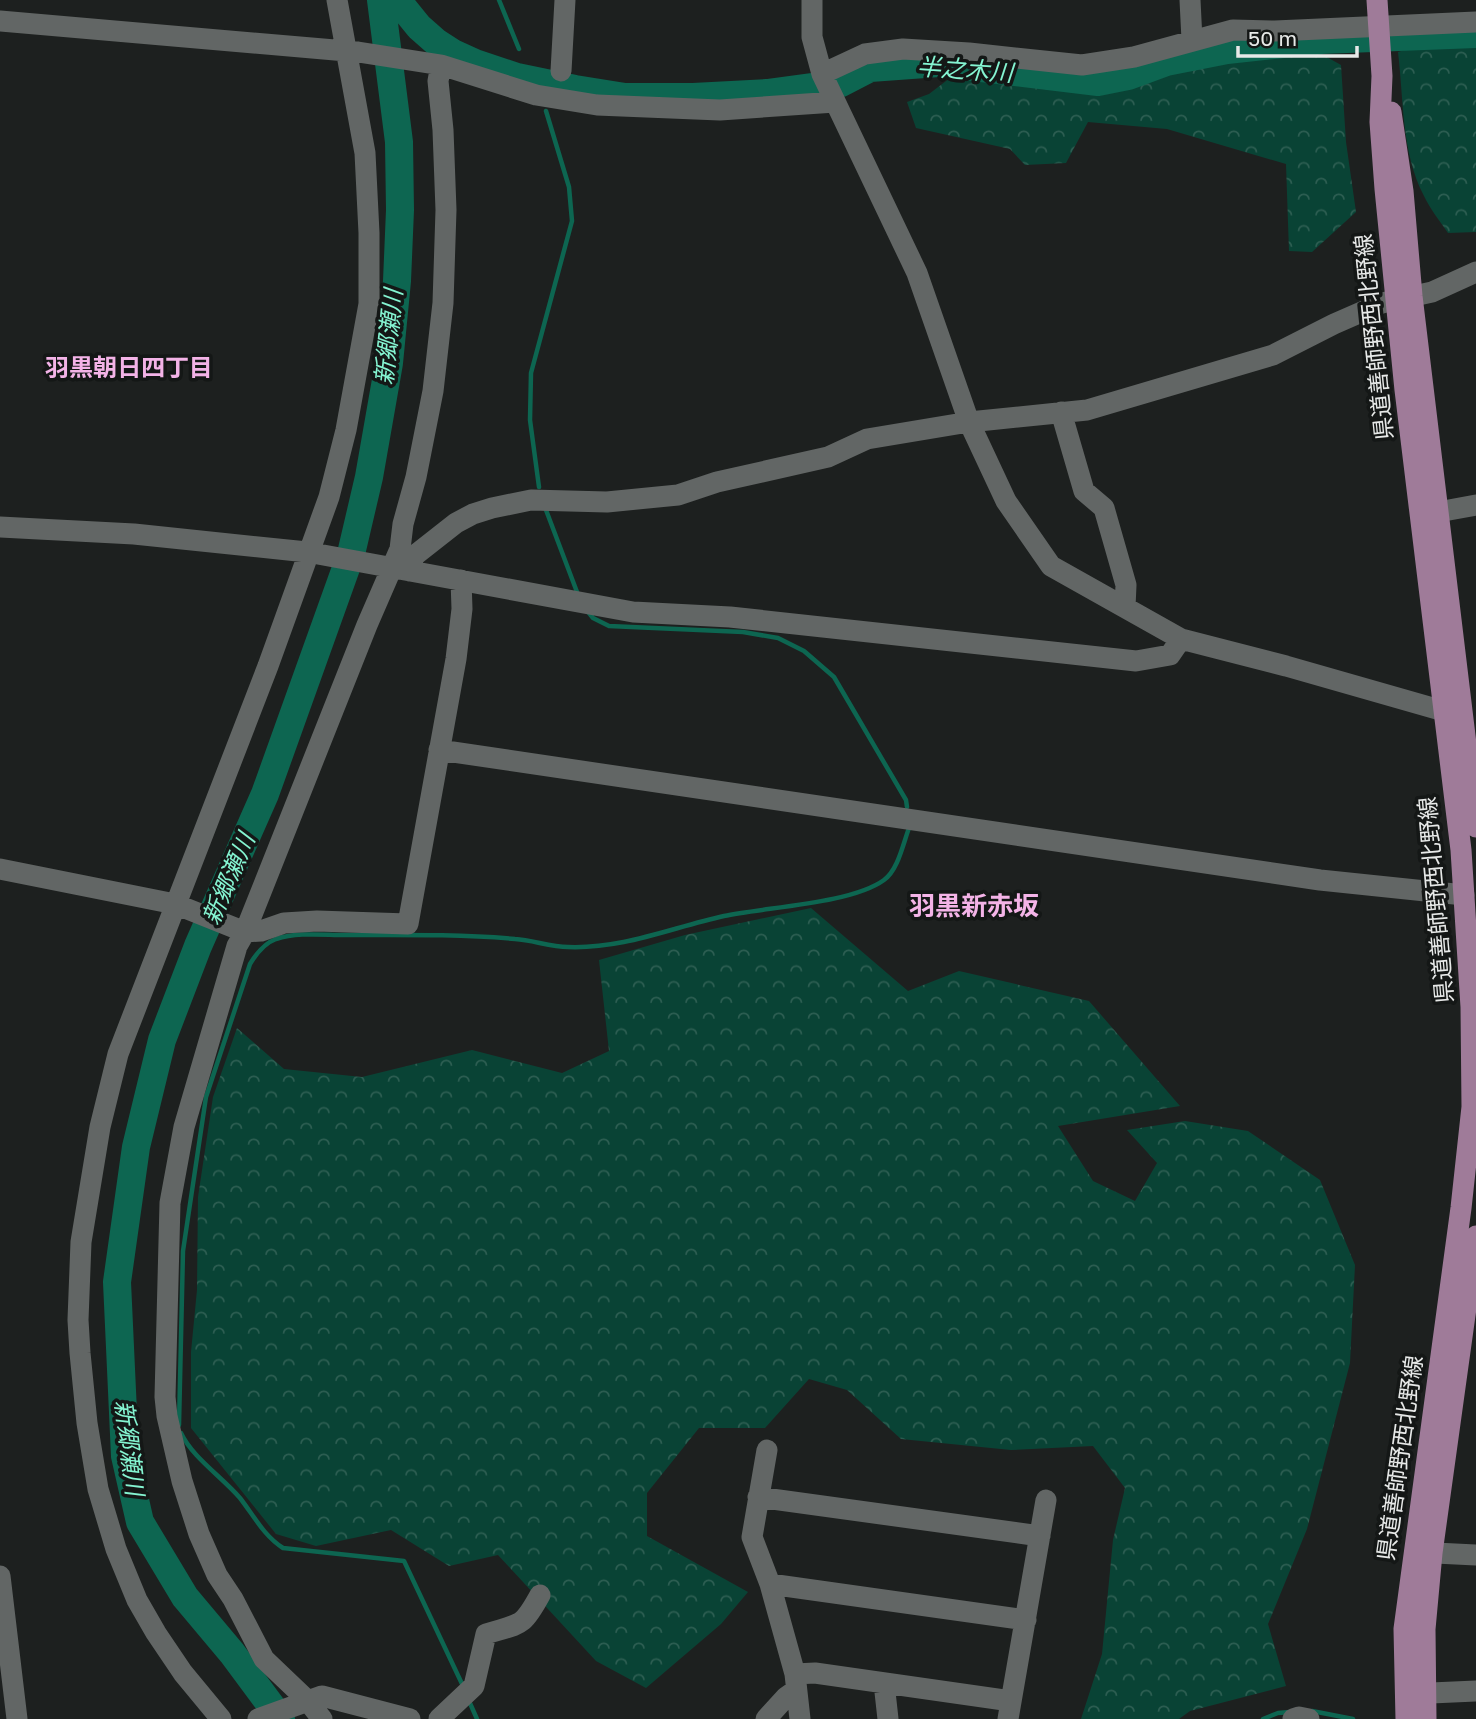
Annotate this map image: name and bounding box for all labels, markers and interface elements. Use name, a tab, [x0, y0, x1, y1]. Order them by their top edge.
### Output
scale bar	[1238, 14, 1357, 58]
text: 50 m	[1248, 25, 1297, 51]
water label: 半之木川	[916, 51, 1017, 87]
street label: 県道善師野西北野線	[1348, 233, 1398, 442]
water label: 新郷瀬川	[368, 285, 407, 386]
district label: 羽黒朝日四丁目	[45, 352, 213, 381]
street label: 県道善師野西北野線	[1412, 796, 1458, 1004]
water label: 新郷瀬川	[196, 826, 261, 928]
district label: 羽黒新赤坂	[909, 890, 1039, 921]
street label: 県道善師野西北野線	[1371, 1353, 1427, 1562]
water label: 新郷瀬川	[110, 1398, 151, 1500]

